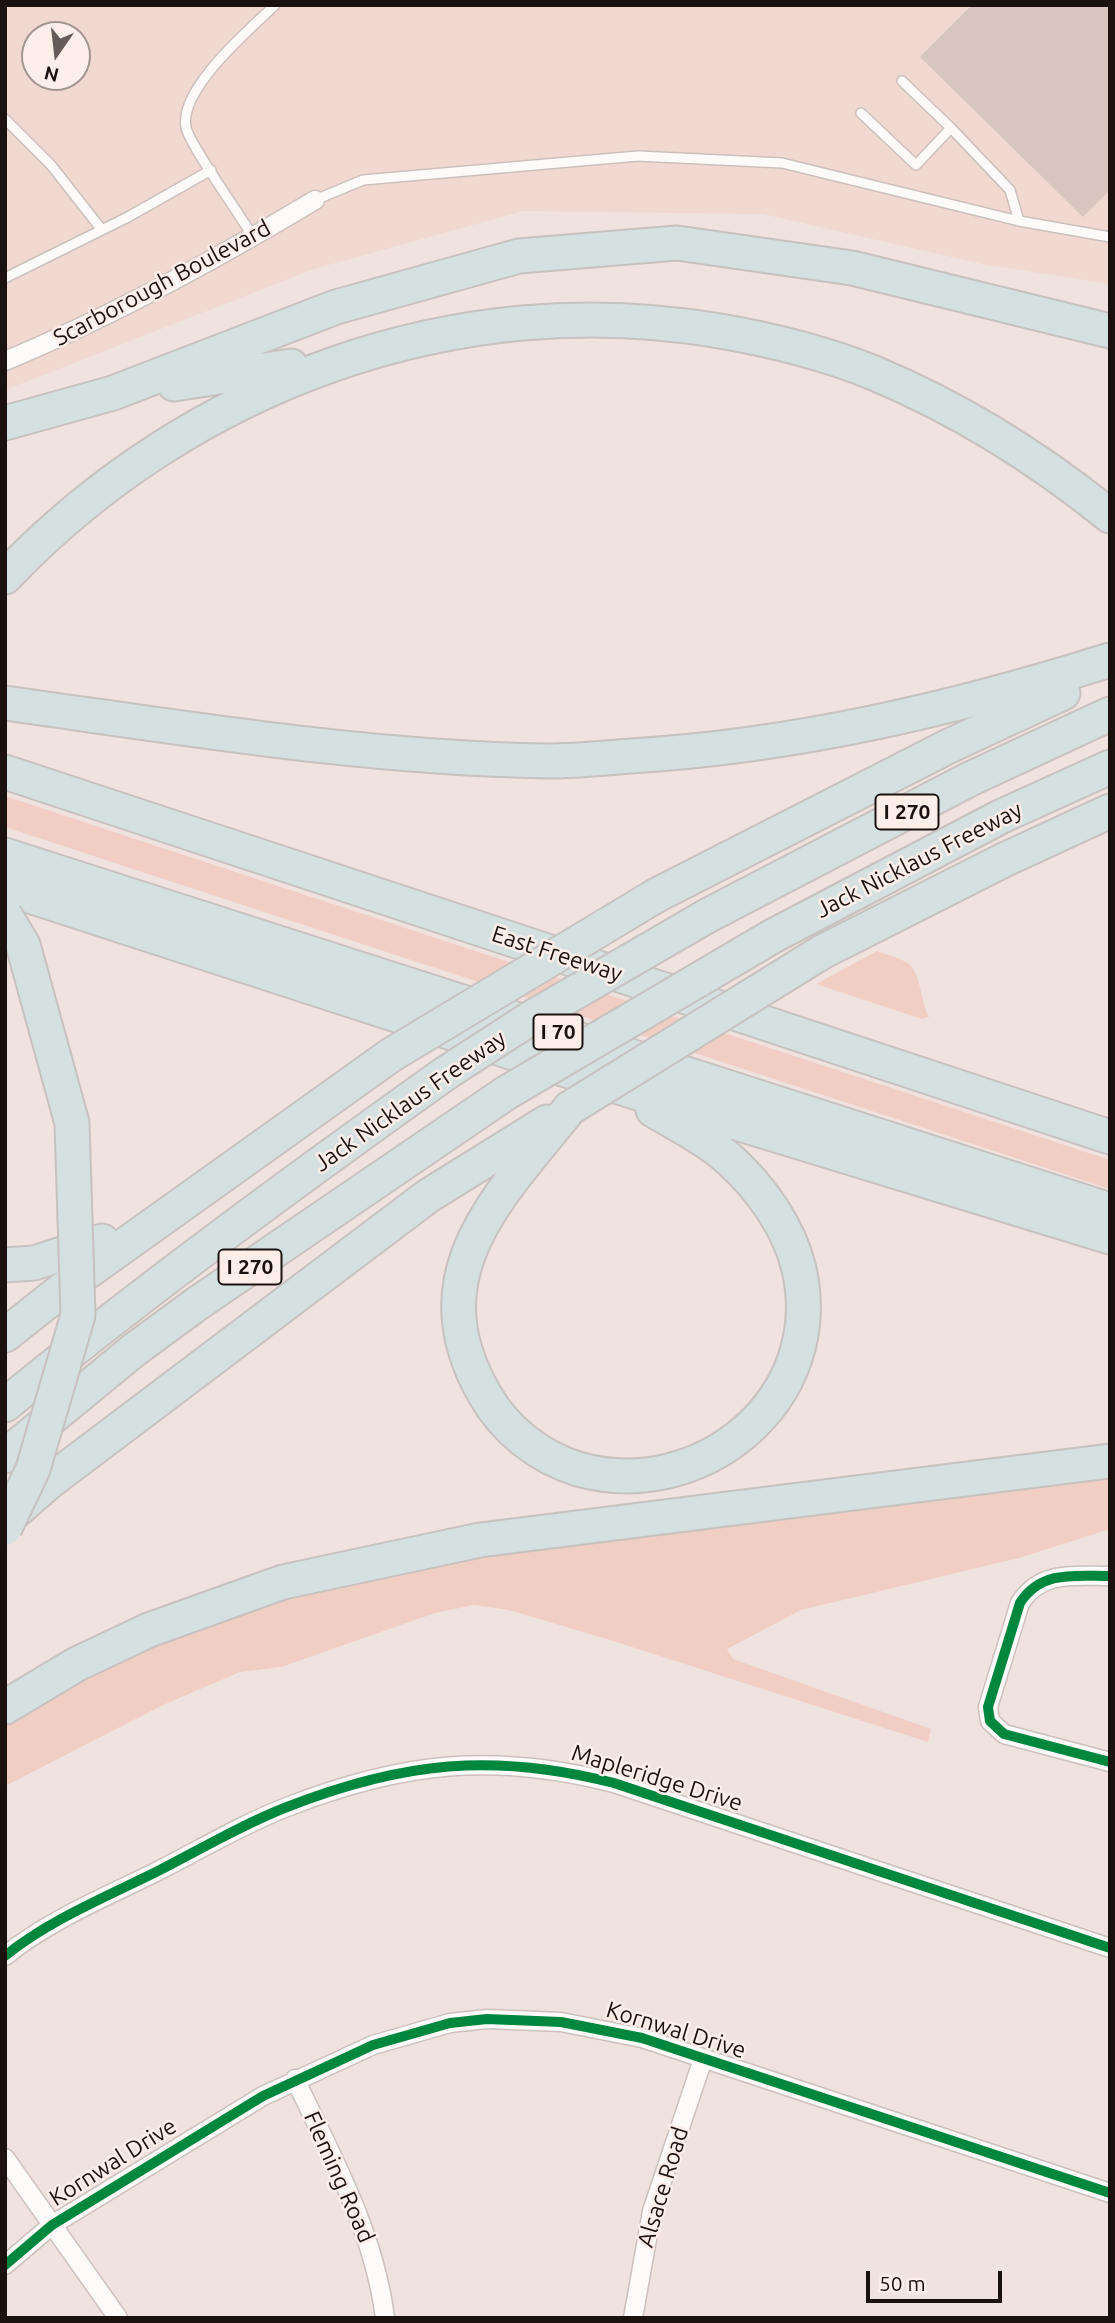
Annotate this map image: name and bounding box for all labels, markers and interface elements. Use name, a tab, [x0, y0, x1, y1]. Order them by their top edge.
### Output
north arrow	[21, 21, 91, 91]
text: N	[42, 62, 61, 87]
street label: Scarborough Boulevard	[49, 214, 275, 352]
road number: I 270	[876, 794, 939, 830]
street label: Jack Nicklaus Freeway	[811, 796, 1027, 924]
street label: East Freeway	[488, 920, 626, 988]
road number: I 70	[534, 1014, 582, 1050]
street label: Jack Nicklaus Freeway	[309, 1024, 511, 1178]
road number: I 270	[218, 1250, 282, 1284]
street label: Mapleridge Drive	[568, 1739, 746, 1817]
street label: Kornwal Drive	[603, 1996, 749, 2064]
street label: Fleming Road	[298, 2107, 380, 2247]
street label: Kornwal Drive	[44, 2112, 182, 2212]
street label: Alsace Road	[632, 2123, 694, 2251]
scale bar	[870, 2256, 1006, 2300]
text: 50 m	[879, 2271, 926, 2295]

